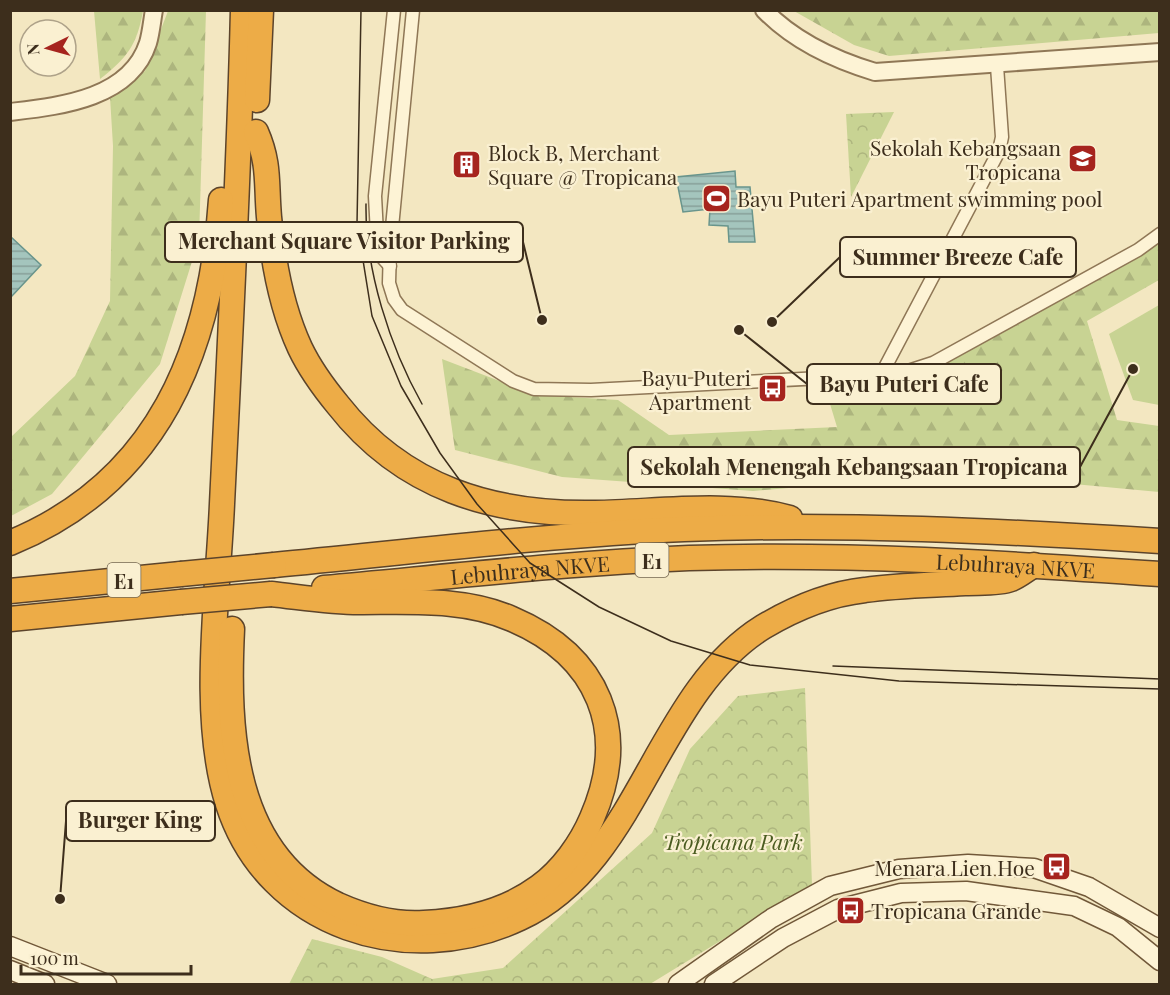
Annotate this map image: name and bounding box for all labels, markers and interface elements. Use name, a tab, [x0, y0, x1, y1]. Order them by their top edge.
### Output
north arrow	[18, 18, 78, 78]
text: N	[22, 42, 44, 56]
place label: Sekolah Kebangsaan Tropicana	[870, 133, 1062, 185]
place label: Block B, Merchant Square @ Tropicana	[488, 138, 678, 190]
school or university icon: Sekolah Kebangsaan Tropicana	[1066, 143, 1098, 175]
building icon: Block B, Merchant Square @ Tropicana	[451, 148, 483, 180]
sports icon: Bayu Puteri Apartment swimming pool	[700, 182, 732, 214]
place label: Bayu Puteri Apartment swimming pool	[737, 184, 1103, 212]
callout: Merchant Square Visitor Parking	[165, 222, 523, 262]
text: Merchant Square Visitor Parking	[178, 225, 511, 255]
callout: Summer Breeze Cafe	[840, 237, 1076, 277]
text: Summer Breeze Cafe	[853, 241, 1063, 271]
place label: Bayu Puteri Apartment	[642, 363, 752, 415]
callout: Bayu Puteri Cafe	[807, 364, 1001, 404]
text: Bayu Puteri Cafe	[819, 368, 989, 398]
bus stop icon: Bayu Puteri Apartment	[756, 373, 788, 405]
callout: Sekolah Menengah Kebangsaan Tropicana	[628, 447, 1080, 487]
text: Sekolah Menengah Kebangsaan Tropicana	[640, 451, 1068, 481]
road number: E1	[636, 543, 668, 577]
street label: Lebuhraya NKVE	[935, 546, 1096, 584]
street label: Lebuhraya NKVE	[449, 548, 611, 590]
road number: E1	[108, 563, 140, 597]
callout: Burger King	[66, 801, 215, 841]
text: Burger King	[78, 804, 203, 834]
park label: Tropicana Park	[663, 827, 803, 855]
bus stop icon: Menara Lien Hoe	[1040, 851, 1072, 883]
place label: Menara Lien Hoe	[874, 853, 1035, 881]
bus stop icon: Tropicana Grande	[834, 894, 866, 926]
place label: Tropicana Grande	[871, 896, 1041, 924]
scale bar	[21, 938, 190, 976]
text: 100 m	[30, 946, 79, 970]

